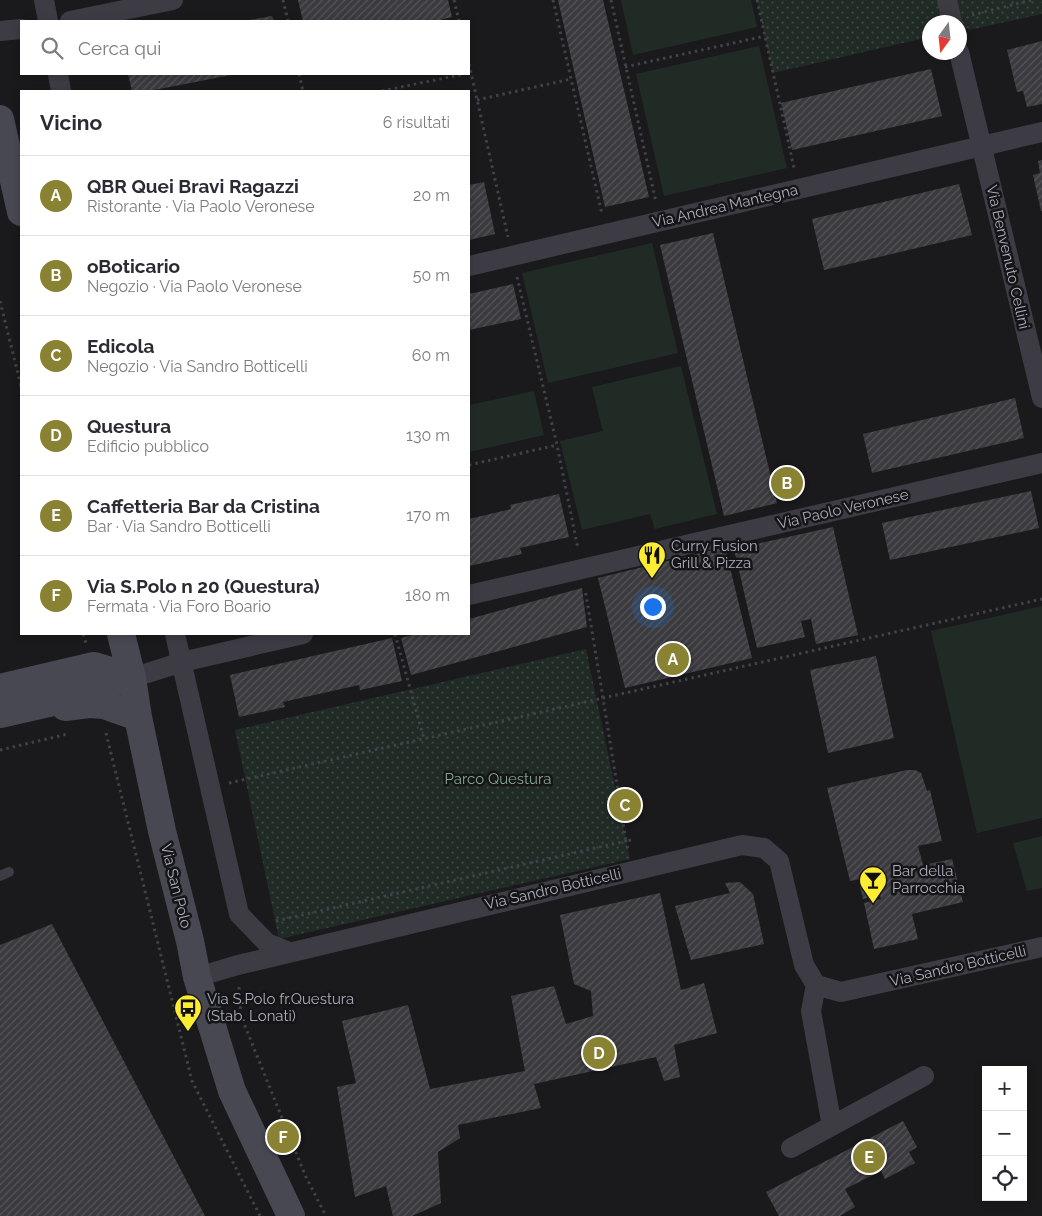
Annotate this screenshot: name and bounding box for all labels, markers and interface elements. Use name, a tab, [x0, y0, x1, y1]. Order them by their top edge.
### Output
north arrow	[922, 15, 967, 60]
search box	[20, 20, 470, 75]
icon: search	[38, 34, 66, 62]
text: Cerca qui	[78, 37, 161, 59]
text: Vicino	[40, 110, 102, 135]
text: 6 risultati	[383, 113, 450, 132]
text: QBR Quei Bravi Ragazzi	[87, 175, 299, 197]
street label: Via Andrea Mantegna	[650, 180, 800, 232]
street label: Via Benvenuto Cellini	[983, 183, 1033, 331]
text: A	[51, 186, 61, 205]
text: 20 m	[413, 186, 450, 205]
text: Ristorante · Via Paolo Veronese	[87, 197, 315, 216]
text: oBoticario	[87, 255, 180, 277]
text: B	[51, 266, 61, 285]
text: 50 m	[413, 266, 450, 285]
text: Negozio · Via Paolo Veronese	[87, 277, 302, 296]
text: Edicola	[87, 335, 154, 357]
text: C	[51, 346, 61, 365]
text: 60 m	[412, 346, 450, 365]
text: Negozio · Via Sandro Botticelli	[87, 357, 308, 376]
text: Questura	[87, 415, 171, 437]
text: D	[50, 426, 62, 445]
text: 130 m	[406, 426, 450, 445]
text: Edificio pubblico	[87, 437, 209, 456]
pin: B	[771, 464, 803, 502]
street label: Via Paolo Veronese	[776, 485, 910, 533]
text: Caffetteria Bar da Cristina	[87, 495, 320, 517]
text: E	[51, 506, 61, 525]
text: 170 m	[406, 506, 450, 525]
text: Bar · Via Sandro Botticelli	[87, 517, 271, 536]
place label: Curry Fusion Grill & Pizza	[671, 537, 758, 572]
restaurant icon: Curry Fusion Grill & Pizza	[637, 540, 667, 579]
text: Via S.Polo n 20 (Questura)	[87, 575, 320, 597]
text: F	[51, 586, 61, 605]
text: 180 m	[405, 586, 450, 605]
your location	[640, 594, 666, 620]
text: Fermata · Via Foro Boario	[87, 597, 271, 616]
pin: A	[657, 640, 689, 678]
park label: Parco Questura	[445, 770, 551, 788]
pin: C	[609, 786, 641, 824]
street label: Via San Polo	[157, 842, 195, 930]
place label: Bar della Parrocchia	[892, 862, 965, 897]
street label: Via Sandro Botticelli	[483, 865, 623, 913]
bar icon: Bar della Parrocchia	[858, 865, 888, 904]
street label: Via Sandro Botticelli	[888, 942, 1028, 990]
place label: Via S.Polo fr.Questura (Stab. Lonati)	[207, 990, 354, 1025]
bus stop icon: Via S.Polo fr.Questura (Stab. Lonati)	[173, 993, 203, 1032]
pin: D	[583, 1034, 615, 1072]
map controls	[982, 1066, 1027, 1201]
button: +	[982, 1066, 1027, 1111]
button: −	[982, 1111, 1027, 1156]
pin: F	[267, 1118, 299, 1156]
pin: E	[853, 1138, 885, 1176]
button: locate	[982, 1156, 1027, 1201]

